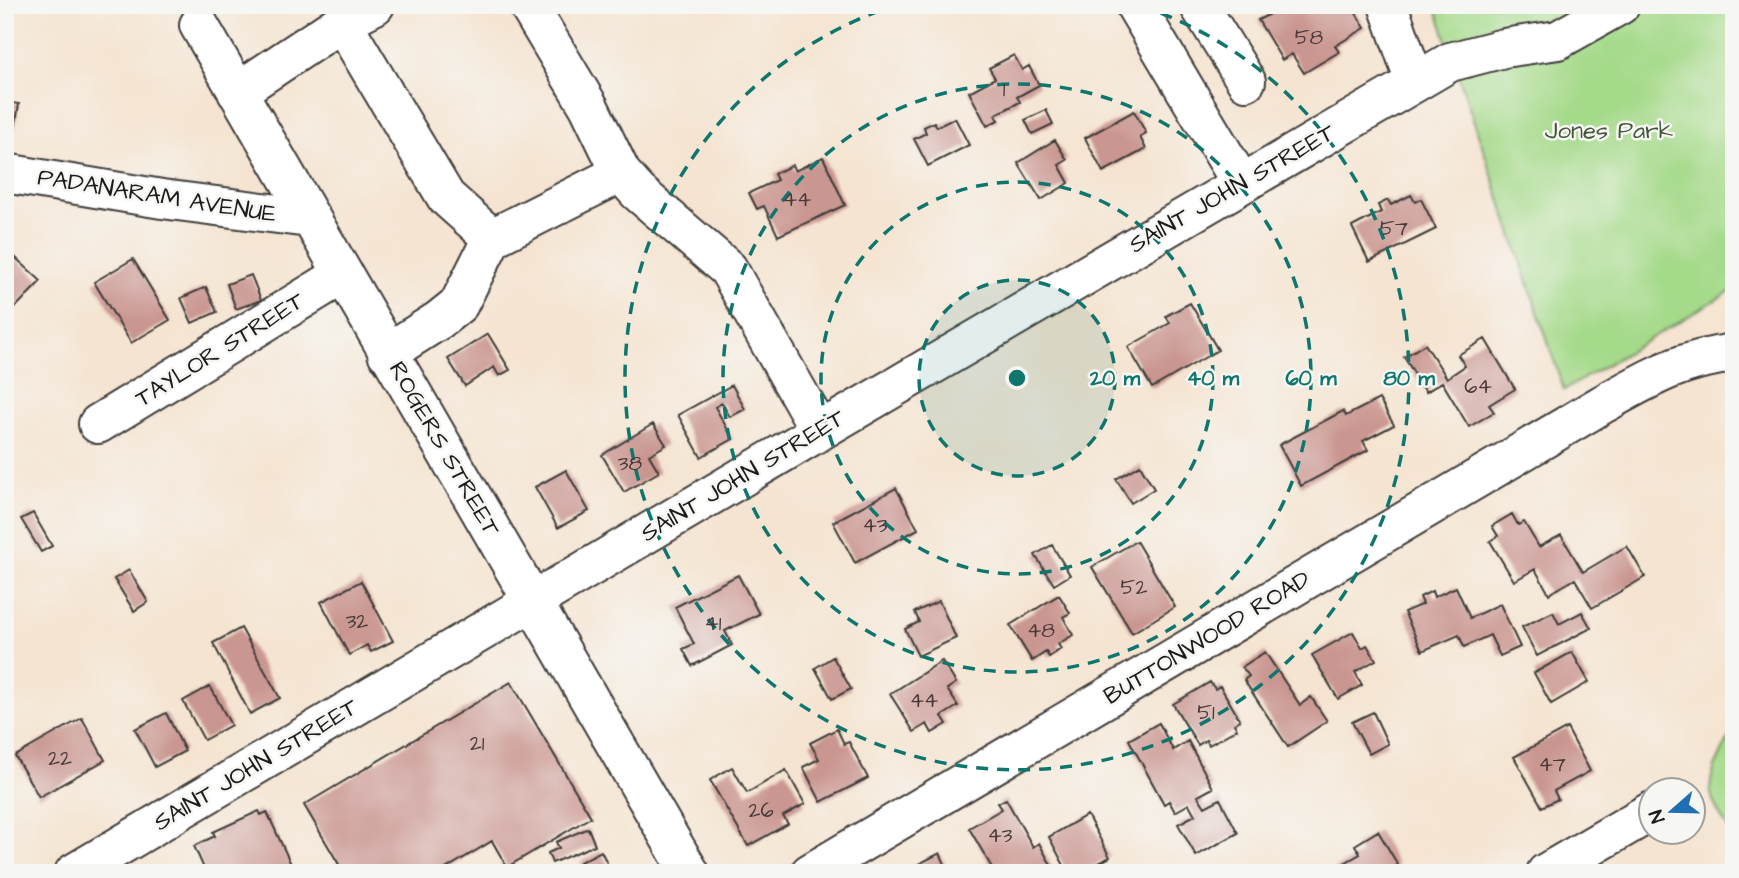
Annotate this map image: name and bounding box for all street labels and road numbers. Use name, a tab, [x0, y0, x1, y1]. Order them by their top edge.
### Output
street label: SAINT JOHN STREET	[1123, 116, 1341, 262]
street label: PADANARAM AVENUE	[35, 160, 279, 232]
street label: TAYLOR STREET	[129, 284, 311, 416]
street label: ROGERS STREET	[380, 355, 508, 543]
street label: SAINT JOHN STREET	[634, 401, 852, 551]
street label: BUTTONWOOD ROAD	[1097, 563, 1317, 713]
street label: SAINT JOHN STREET	[147, 690, 365, 840]

